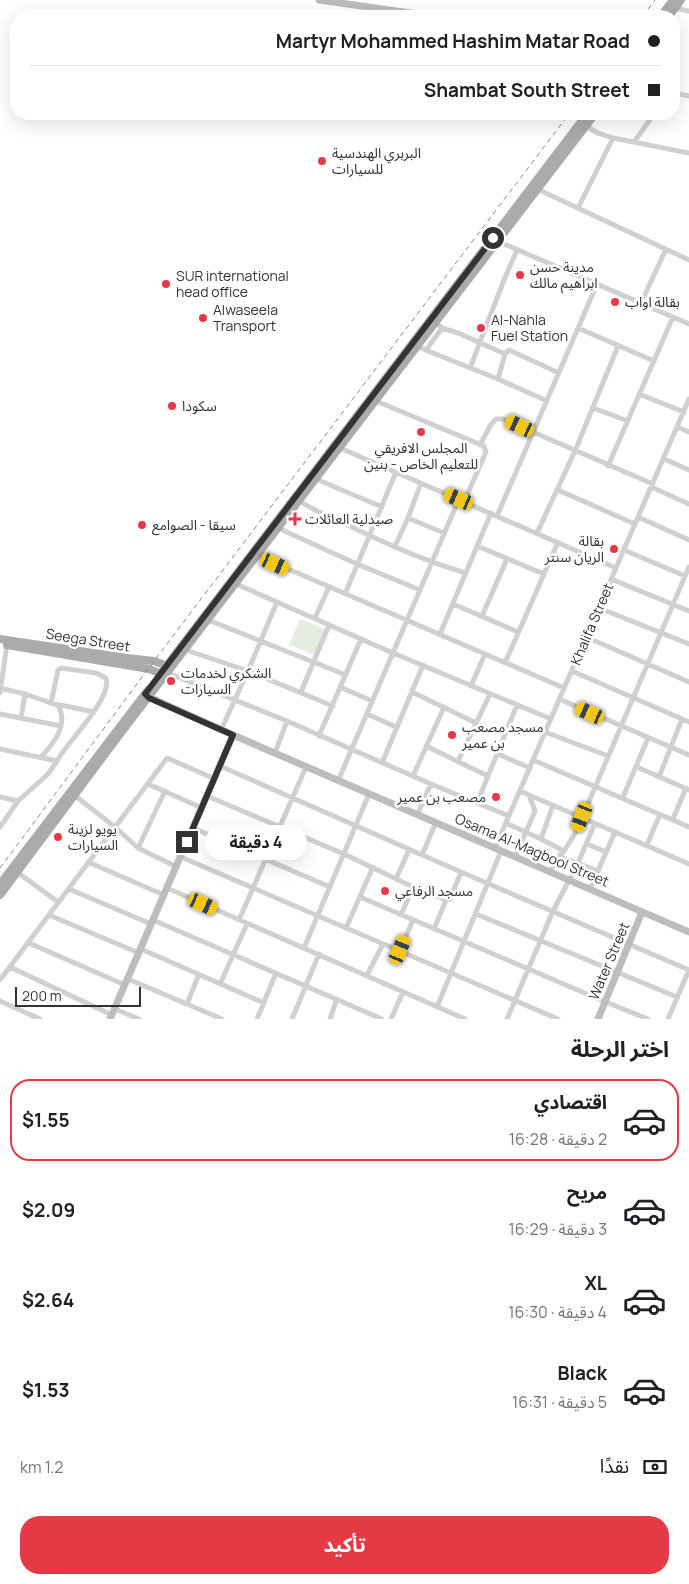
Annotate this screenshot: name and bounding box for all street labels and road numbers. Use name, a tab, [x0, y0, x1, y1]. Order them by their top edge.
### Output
street label: Khalifa Street	[566, 580, 618, 668]
street label: Seega Street	[45, 623, 132, 656]
street label: Osama Al-Magbool Street	[452, 808, 612, 891]
street label: Water Street	[584, 919, 634, 1003]

